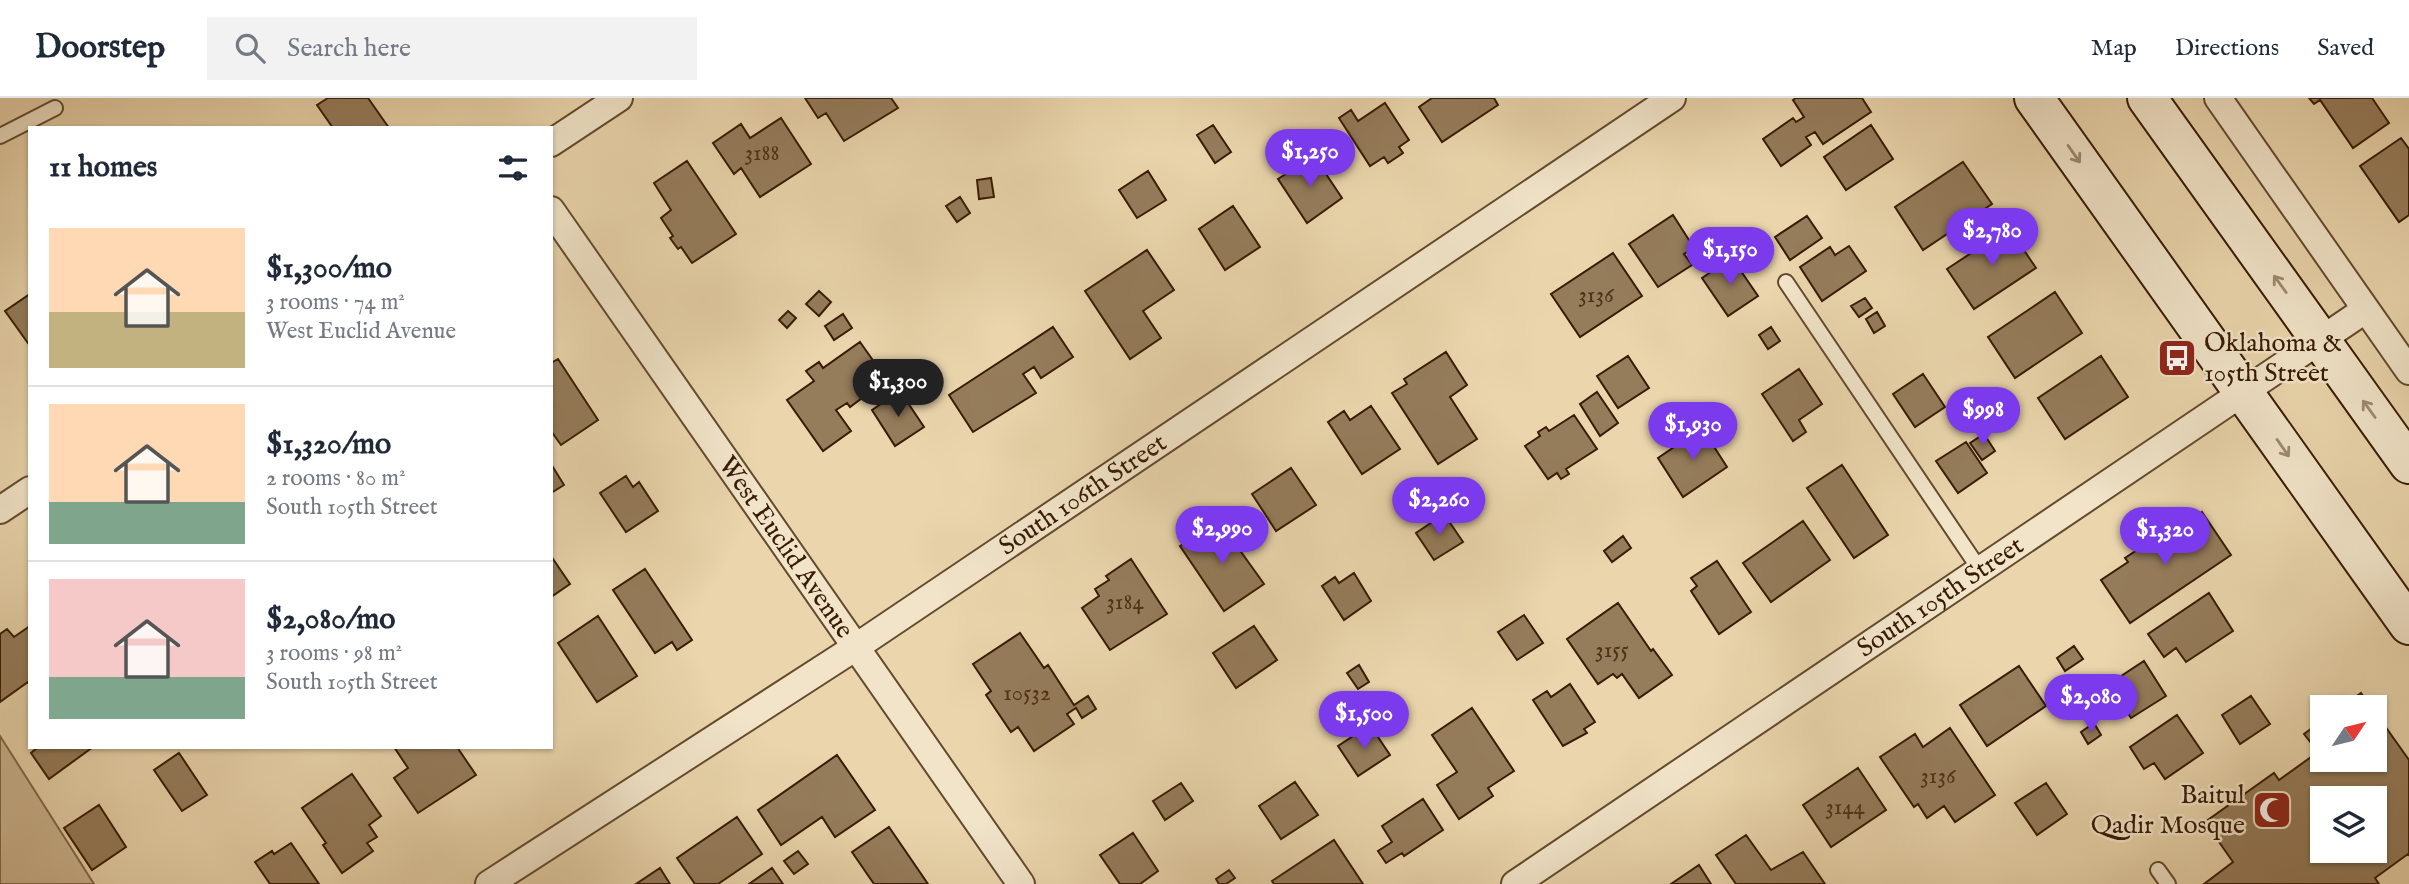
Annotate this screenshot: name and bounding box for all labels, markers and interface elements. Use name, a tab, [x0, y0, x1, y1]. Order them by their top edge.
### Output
search box	[207, 17, 697, 80]
text: Doorstep	[35, 27, 165, 69]
icon: search	[231, 29, 269, 67]
text: Search here	[287, 32, 411, 65]
text: Map	[2091, 33, 2137, 64]
text: Directions	[2175, 33, 2279, 64]
text: Saved	[2317, 33, 2374, 64]
pin: $1,250	[1253, 130, 1367, 189]
text: $1,250	[1281, 137, 1339, 166]
house number: 3188	[744, 139, 780, 168]
one-way arrow	[2067, 144, 2081, 163]
text: 11 homes	[49, 149, 157, 187]
icon: filters	[494, 149, 532, 187]
pin: $2,780	[1935, 208, 2049, 268]
text: $2,780	[1962, 216, 2022, 245]
pin: $1,150	[1673, 228, 1787, 287]
text: $1,150	[1702, 235, 1758, 264]
text: $1,300/mo	[266, 250, 392, 288]
icon: home	[105, 256, 189, 340]
one-way arrow	[2273, 275, 2287, 294]
house number: 3136	[1578, 281, 1615, 310]
text: 3 rooms · 74 m²	[266, 288, 405, 317]
text: West Euclid Avenue	[266, 317, 456, 346]
place label: Oklahoma & 105th Street	[2204, 327, 2342, 390]
bus stop icon: Oklahoma & 105th Street	[2156, 337, 2198, 379]
pin: $1,300	[841, 360, 955, 419]
text: $1,300	[869, 367, 927, 396]
pin: $998	[1942, 388, 2024, 447]
text: $998	[1962, 395, 2004, 424]
one-way arrow	[2362, 400, 2376, 419]
pin: $1,930	[1636, 402, 1750, 462]
text: $1,930	[1664, 410, 1722, 439]
text: $1,320/mo	[266, 426, 391, 464]
street label: South 106th Street	[992, 426, 1173, 563]
icon: home	[105, 432, 189, 516]
one-way arrow	[2276, 438, 2290, 457]
street label: West Euclid Avenue	[711, 450, 861, 645]
text: 2 rooms · 80 m²	[266, 464, 406, 493]
pin: $2,260	[1382, 478, 1496, 537]
text: $2,260	[1408, 485, 1470, 514]
text: South 105th Street	[266, 493, 438, 522]
pin: $2,990	[1165, 506, 1279, 566]
pin: $1,320	[2108, 508, 2222, 567]
text: $2,990	[1191, 514, 1253, 543]
text: $1,320	[2136, 515, 2194, 544]
street label: South 105th Street	[1850, 529, 2030, 665]
house number: 3184	[1106, 588, 1144, 617]
text: $2,080/mo	[266, 601, 395, 639]
icon: home	[105, 607, 189, 691]
house number: 3155	[1595, 636, 1629, 665]
text: 3 rooms · 98 m²	[266, 639, 402, 668]
text: South 105th Street	[266, 668, 438, 697]
pin: $2,080	[2034, 674, 2148, 734]
house number: 10532	[1003, 679, 1051, 708]
text: $2,080	[2060, 682, 2122, 711]
pin: $1,500	[1307, 692, 1421, 751]
north arrow	[2310, 695, 2387, 772]
map controls	[2310, 695, 2387, 863]
text: $1,500	[1335, 699, 1393, 728]
house number: 3136	[1920, 762, 1957, 791]
place label: Baitul Qadir Mosque	[2091, 779, 2246, 842]
button: layers	[2310, 786, 2387, 863]
mosque icon: Baitul Qadir Mosque	[2251, 789, 2293, 831]
house number: 3144	[1825, 793, 1866, 822]

